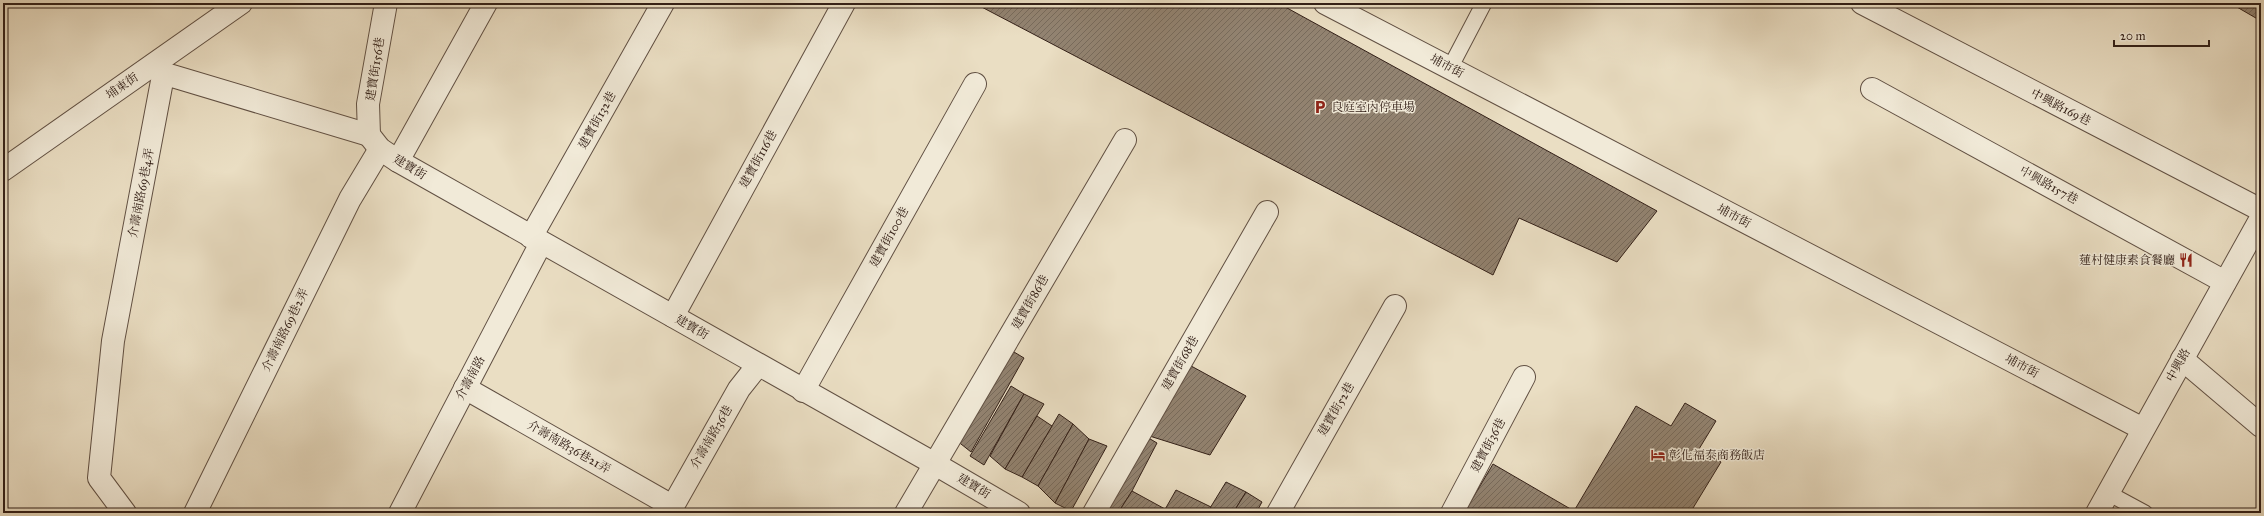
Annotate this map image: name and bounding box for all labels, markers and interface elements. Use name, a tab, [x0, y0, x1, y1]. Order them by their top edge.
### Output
scale bar	[2114, 22, 2209, 48]
text: 20 m	[2120, 29, 2146, 43]
street label: 建寶街156巷	[363, 36, 387, 102]
street label: 埔市街	[1428, 51, 1467, 81]
street label: 埔東街	[103, 69, 142, 102]
street label: 中興路169巷	[2029, 86, 2093, 128]
street label: 建寶街132巷	[575, 89, 619, 151]
parking icon: 良庭室內停車場	[1312, 99, 1328, 115]
place label: 良庭室內停車場	[1331, 100, 1415, 114]
street label: 建寶街116巷	[736, 128, 780, 190]
street label: 介壽南路69巷4弄	[125, 147, 157, 239]
street label: 建寶街	[391, 152, 430, 183]
street label: 中興路157巷	[2017, 163, 2081, 207]
street label: 埔市街	[1715, 201, 1754, 231]
street label: 建寶街100巷	[867, 204, 911, 270]
restaurant icon: 蓮村健康素食餐廳	[2178, 252, 2194, 268]
place label: 蓮村健康素食餐廳	[2079, 253, 2175, 267]
street label: 建寶街86巷	[1009, 272, 1051, 332]
street label: 介壽南路69巷2弄	[259, 286, 311, 374]
street label: 建寶街	[673, 312, 712, 343]
street label: 建寶街68巷	[1159, 333, 1201, 393]
street label: 中興路	[2163, 346, 2193, 384]
street label: 埔市街	[2003, 351, 2042, 381]
street label: 介壽南路	[453, 354, 487, 402]
street label: 建寶街52巷	[1315, 380, 1357, 438]
street label: 介壽南路36巷	[687, 403, 735, 471]
street label: 建寶街36巷	[1468, 416, 1508, 474]
street label: 介壽南路36巷21弄	[525, 418, 613, 476]
hotel icon: 彰化福泰商務飯店	[1650, 447, 1666, 463]
place label: 彰化福泰商務飯店	[1669, 448, 1765, 462]
street label: 建寶街	[955, 471, 994, 502]

